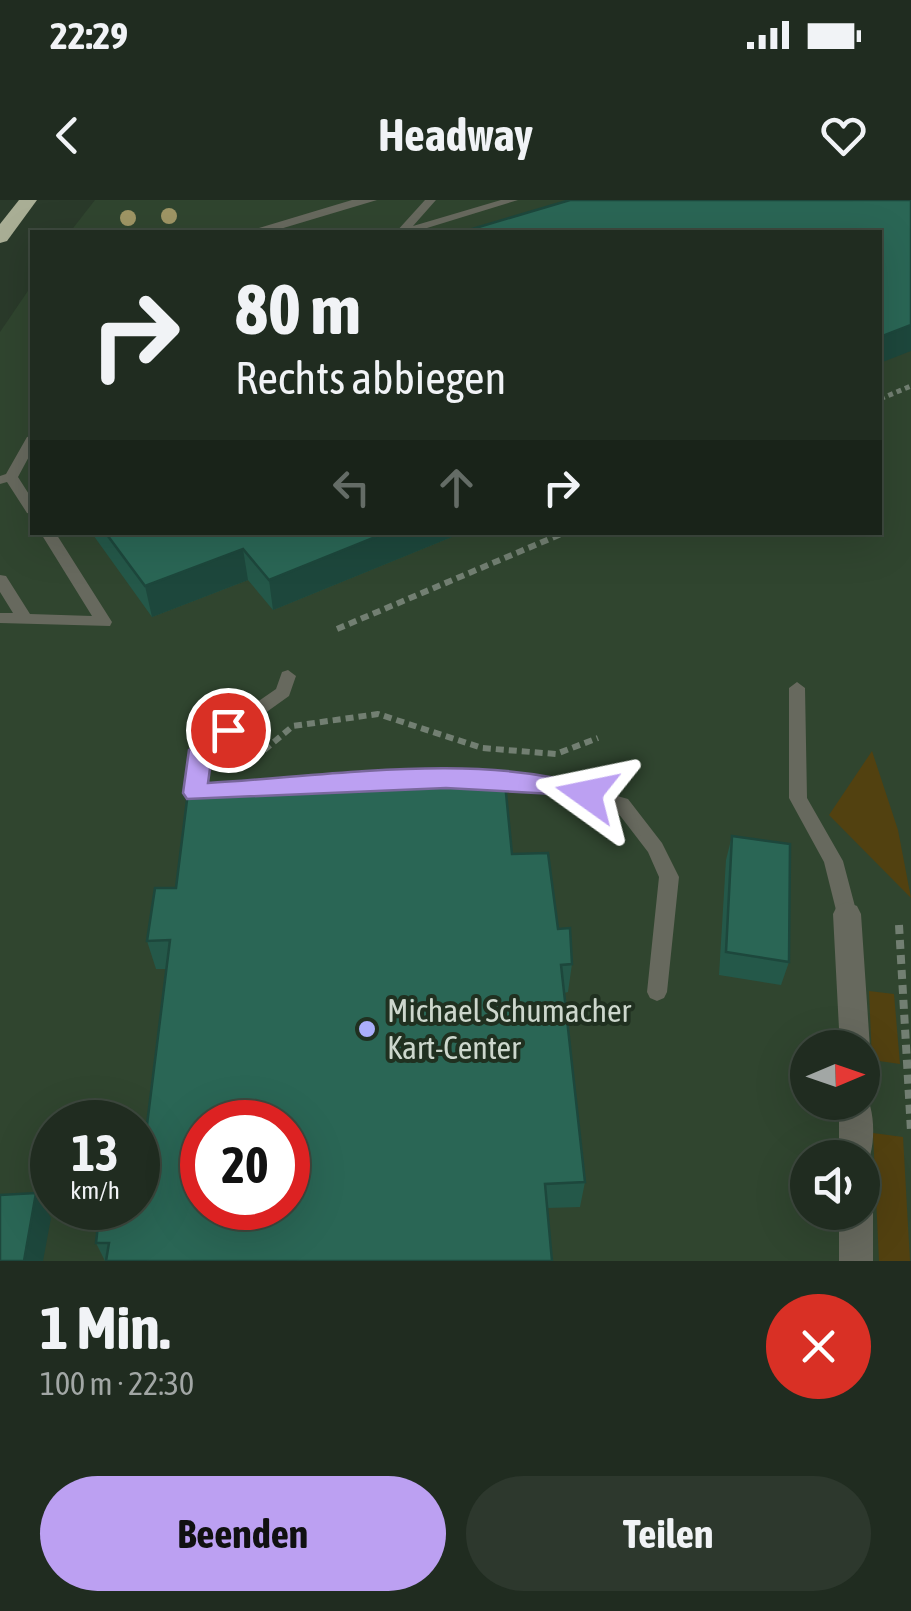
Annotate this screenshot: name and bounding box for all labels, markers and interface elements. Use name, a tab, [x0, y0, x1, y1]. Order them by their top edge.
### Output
text: 22:29	[50, 14, 128, 57]
icon: back	[40, 108, 95, 163]
icon: heart	[816, 108, 871, 163]
text: Headway	[378, 109, 533, 161]
text: 80 m	[235, 269, 361, 349]
icon: right	[70, 270, 200, 400]
text: Rechts abbiegen	[235, 352, 506, 404]
icon: left	[324, 460, 379, 515]
icon: ahead	[429, 460, 484, 515]
icon: right	[534, 460, 589, 515]
pin	[186, 688, 271, 773]
icon: arrive	[201, 703, 256, 758]
position arrow	[535, 742, 639, 846]
place label: Michael Schumacher Kart-Center	[387, 992, 631, 1066]
marker: Michael Schumacher Kart-Center	[356, 1018, 378, 1040]
north arrow	[790, 1030, 880, 1120]
map controls	[790, 1030, 880, 1230]
speed limit sign: 20	[180, 1100, 310, 1230]
text: 13	[71, 1124, 118, 1182]
button: sound	[790, 1140, 880, 1230]
text: km/h	[70, 1176, 120, 1204]
text: 1 Min.	[40, 1293, 170, 1362]
button: close	[766, 1294, 871, 1399]
text: 100 m · 22:30	[40, 1365, 194, 1402]
button: Beenden	[40, 1476, 446, 1591]
button: Teilen	[466, 1476, 871, 1591]

